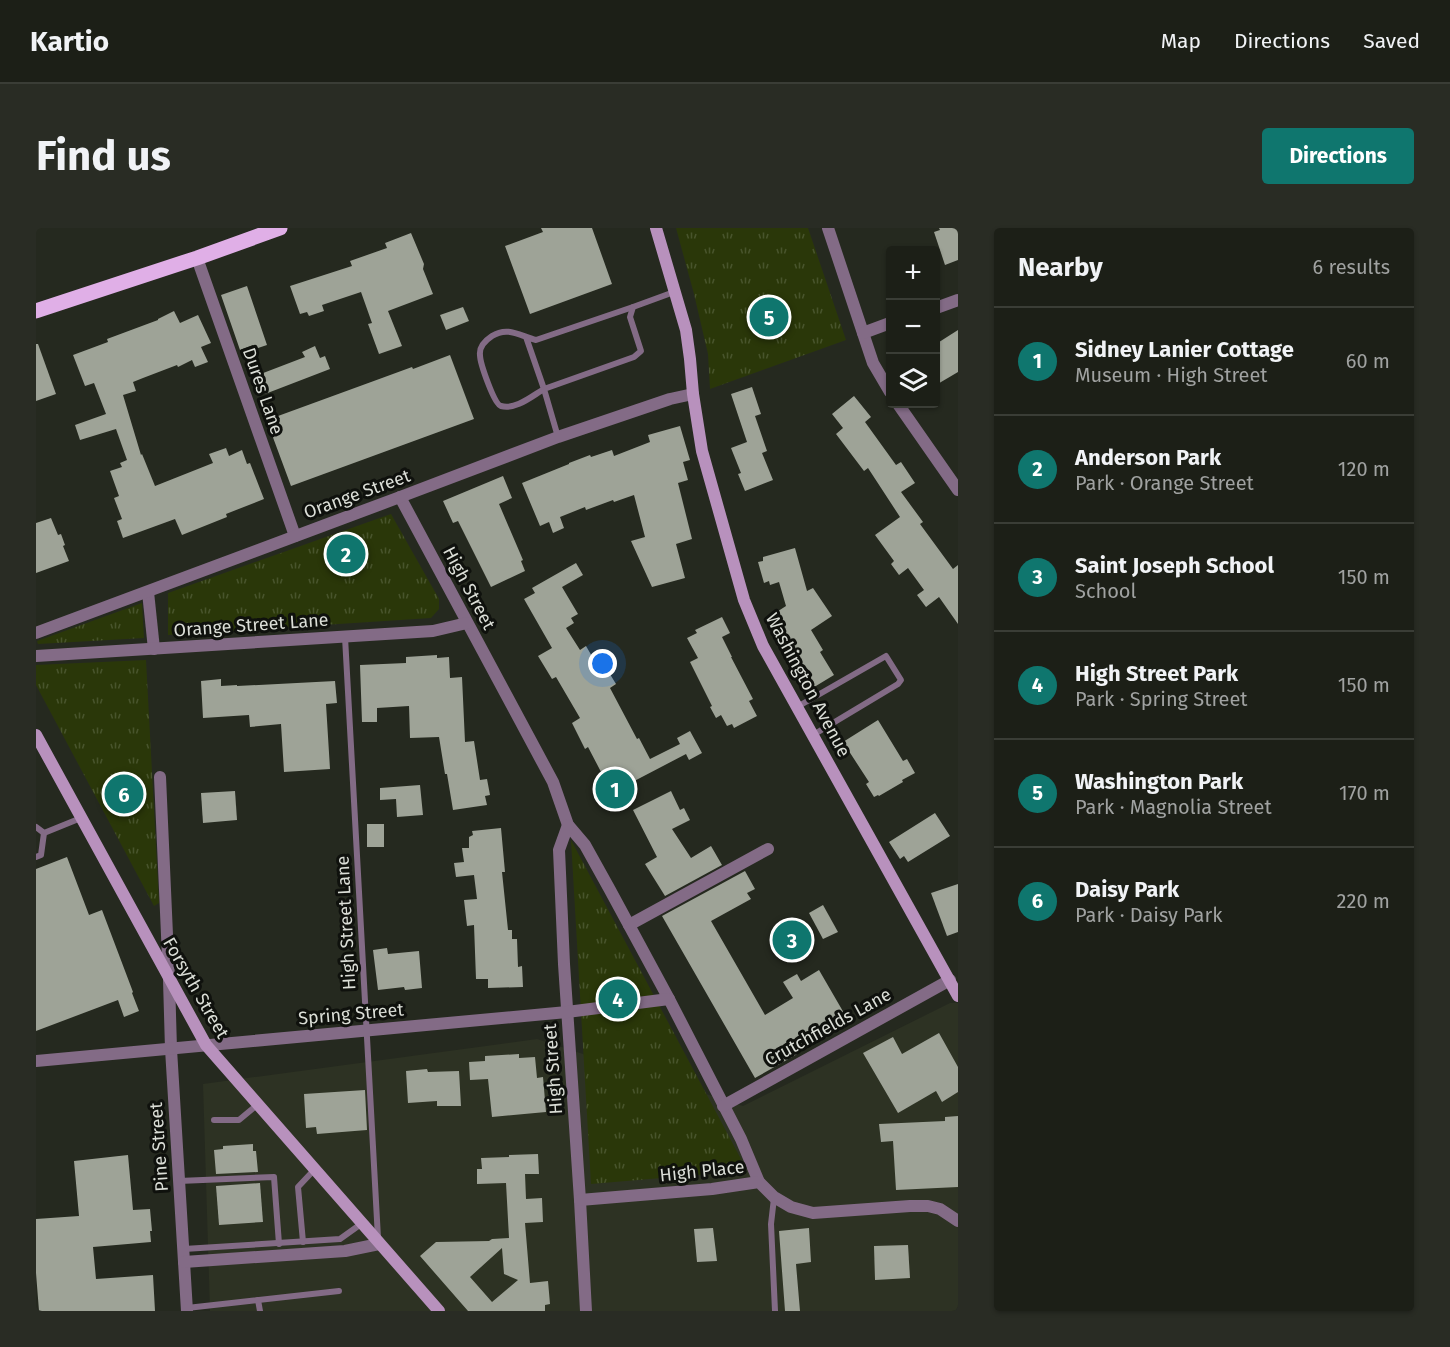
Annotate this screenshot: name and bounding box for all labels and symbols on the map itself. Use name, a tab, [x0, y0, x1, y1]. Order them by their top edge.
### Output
pin: 5	[750, 294, 788, 340]
street label: Dures Lane	[238, 345, 288, 437]
street label: Orange Street	[301, 464, 414, 523]
pin: 2	[326, 532, 366, 576]
street label: High Street	[438, 543, 500, 634]
street label: Orange Street Lane	[173, 609, 329, 641]
street label: Washington Avenue	[761, 609, 855, 761]
your location	[588, 649, 617, 678]
pin: 1	[596, 766, 634, 812]
pin: 6	[104, 772, 143, 816]
street label: High Street Lane	[331, 855, 361, 991]
pin: 3	[772, 918, 812, 962]
street label: Forsyth Street	[158, 934, 234, 1043]
pin: 4	[598, 976, 638, 1022]
street label: Crutchfields Lane	[761, 983, 895, 1071]
street label: Spring Street	[297, 998, 405, 1030]
street label: High Street	[539, 1022, 567, 1115]
street label: Pine Street	[145, 1101, 173, 1192]
street label: High Place	[658, 1156, 746, 1186]

